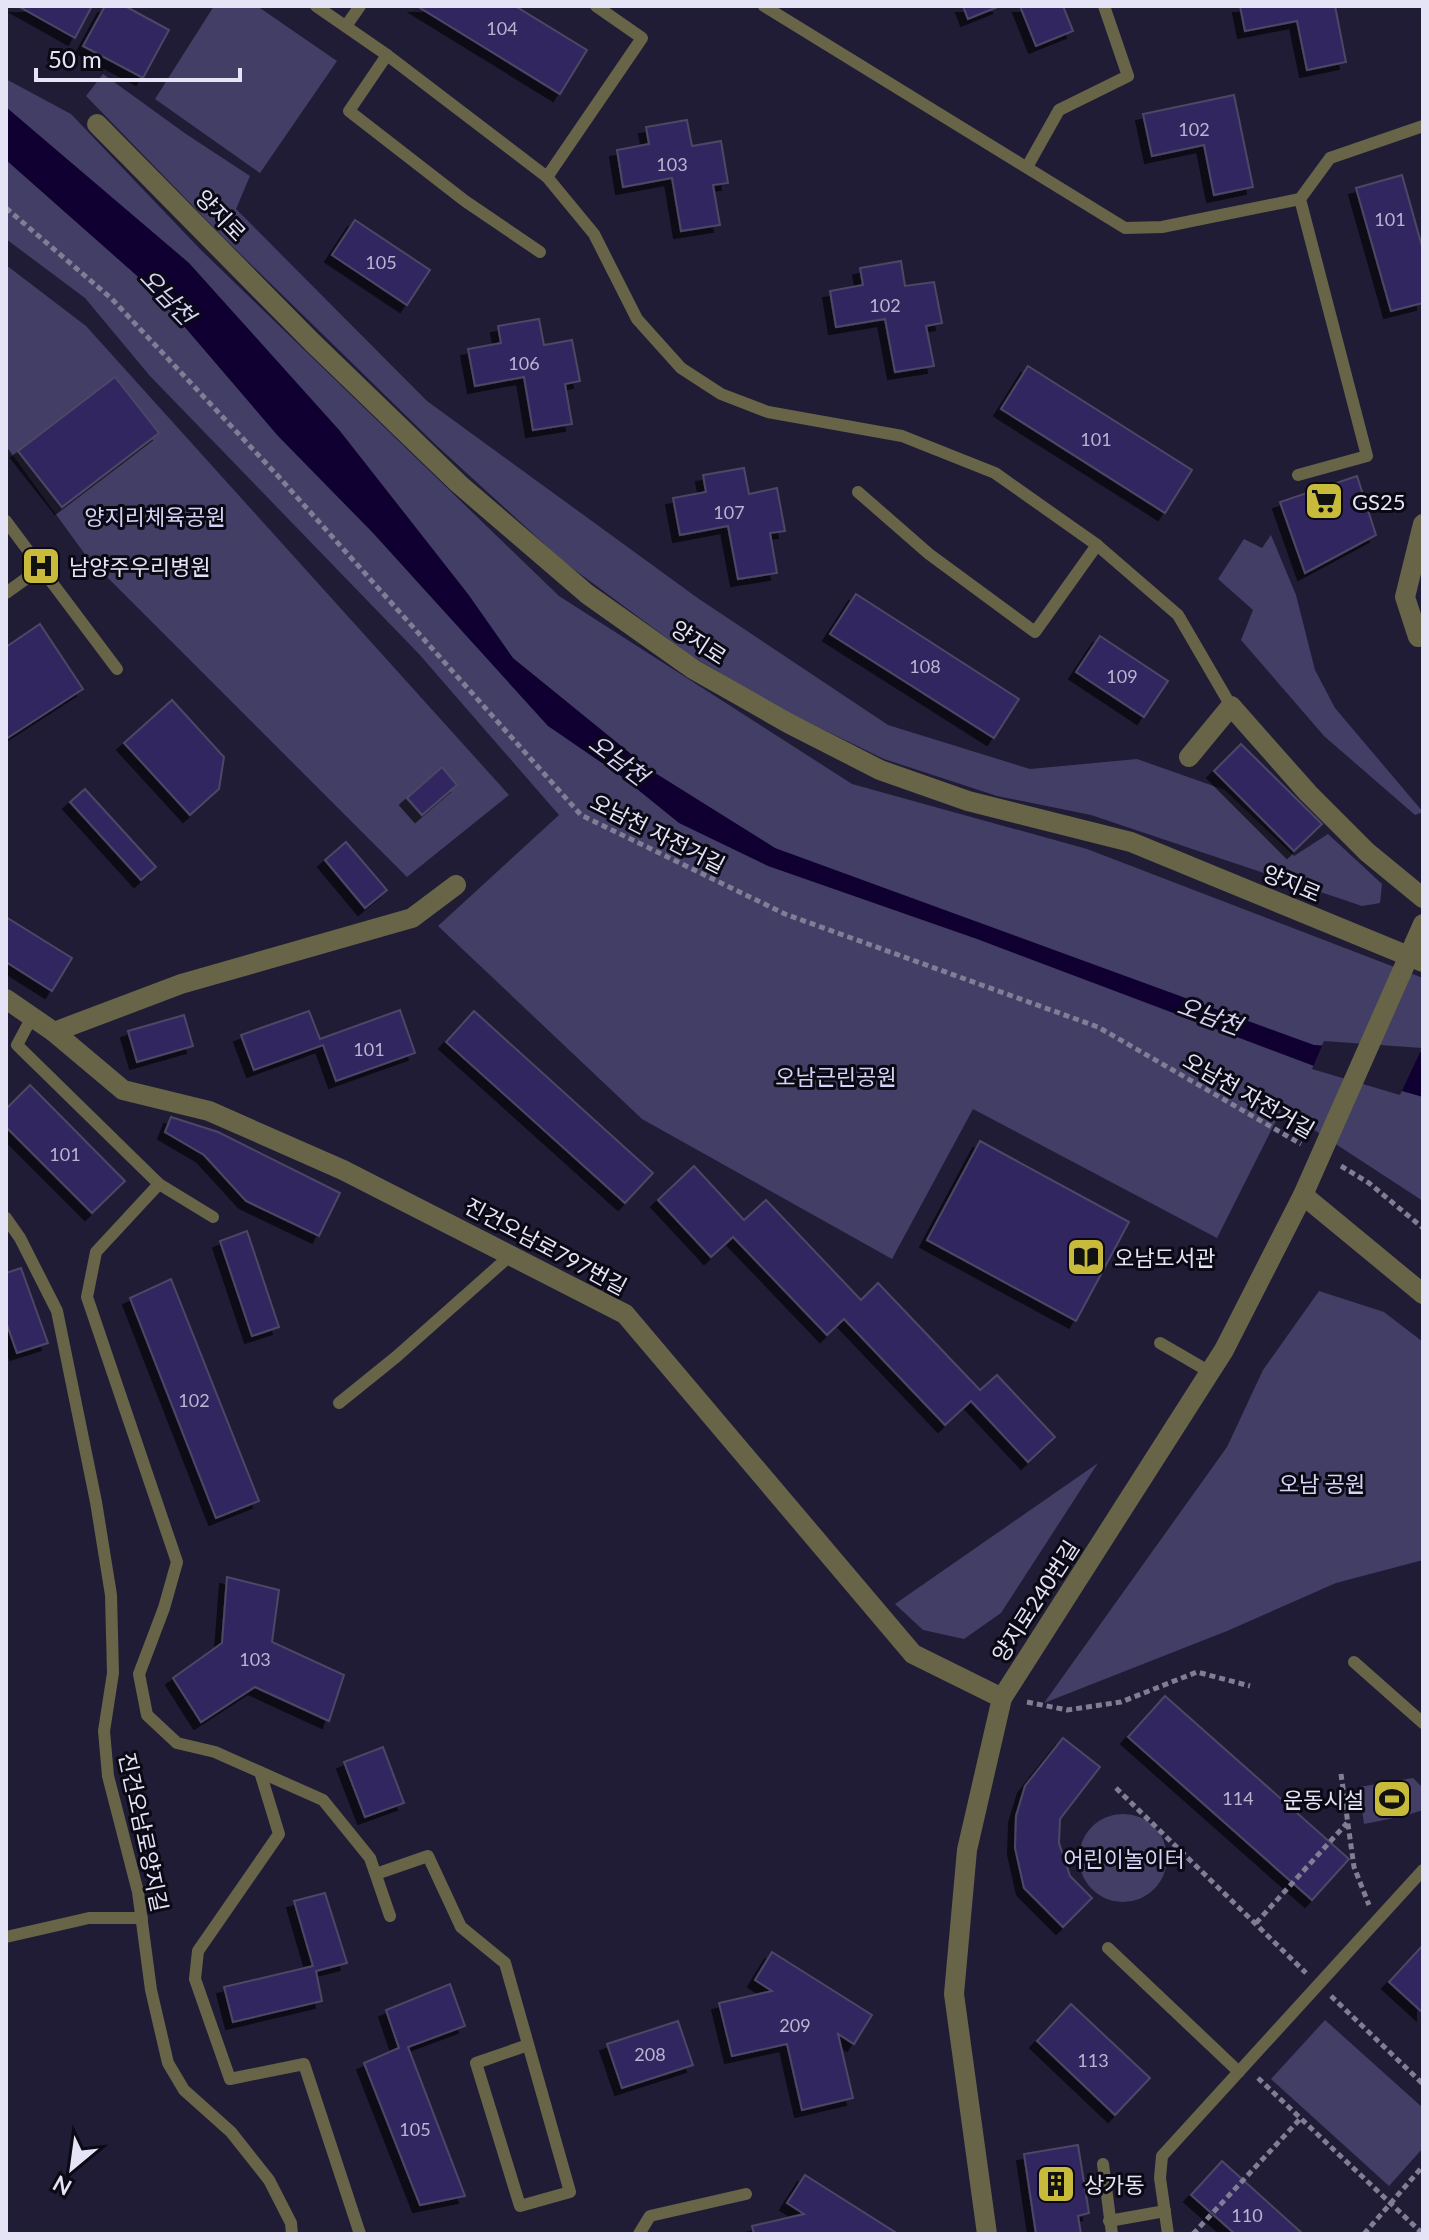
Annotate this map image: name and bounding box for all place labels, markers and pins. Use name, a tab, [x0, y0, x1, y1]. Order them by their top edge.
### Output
supermarket icon: GS25	[1303, 480, 1345, 522]
place label: GS25	[1352, 488, 1406, 515]
hospital icon: 남양주우리병원	[20, 545, 62, 587]
place label: 남양주우리병원	[69, 553, 211, 580]
library icon: 오남도서관	[1065, 1236, 1107, 1278]
place label: 오남도서관	[1114, 1244, 1215, 1271]
sports icon: 운동시설	[1371, 1778, 1413, 1820]
place label: 운동시설	[1283, 1786, 1364, 1813]
building icon: 상가동	[1035, 2163, 1077, 2205]
place label: 상가동	[1084, 2171, 1145, 2198]

